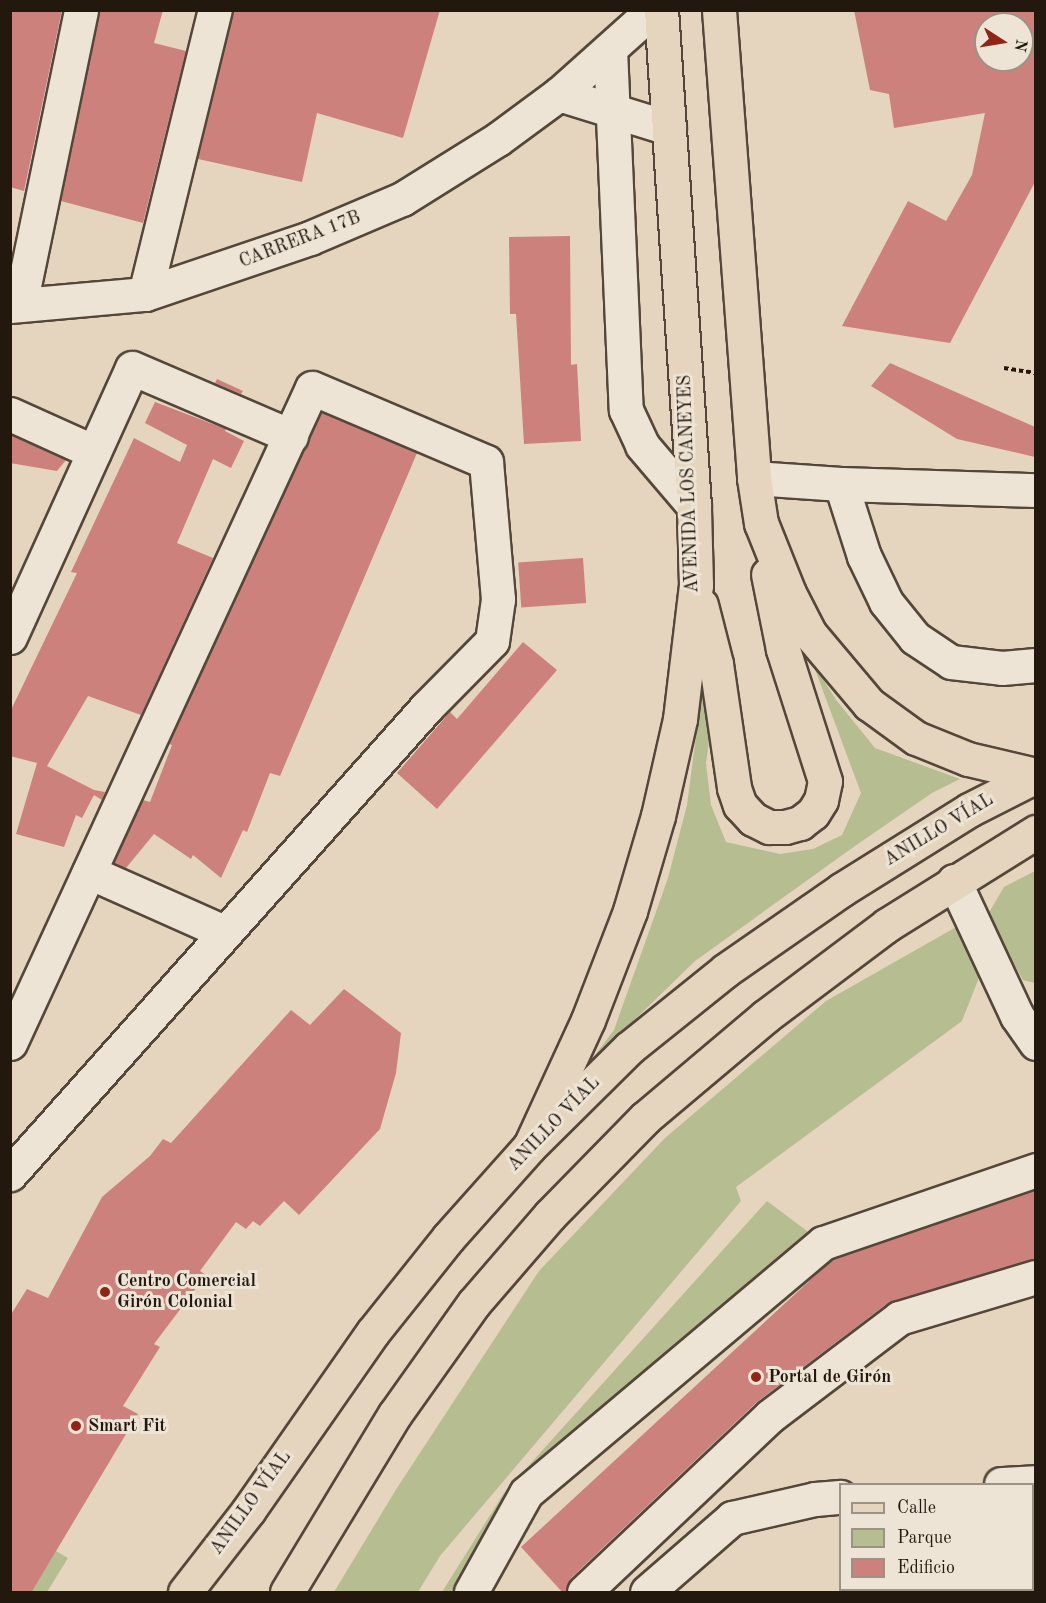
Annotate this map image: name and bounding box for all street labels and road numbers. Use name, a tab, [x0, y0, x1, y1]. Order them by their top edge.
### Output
street label: CARRERA 17B	[236, 207, 364, 273]
street label: AVENIDA LOS CANEYES	[674, 374, 704, 594]
street label: ANILLO VÍAL	[881, 789, 997, 871]
street label: ANILLO VÍAL	[503, 1072, 605, 1176]
street label: ANILLO VÍAL	[206, 1447, 296, 1559]

